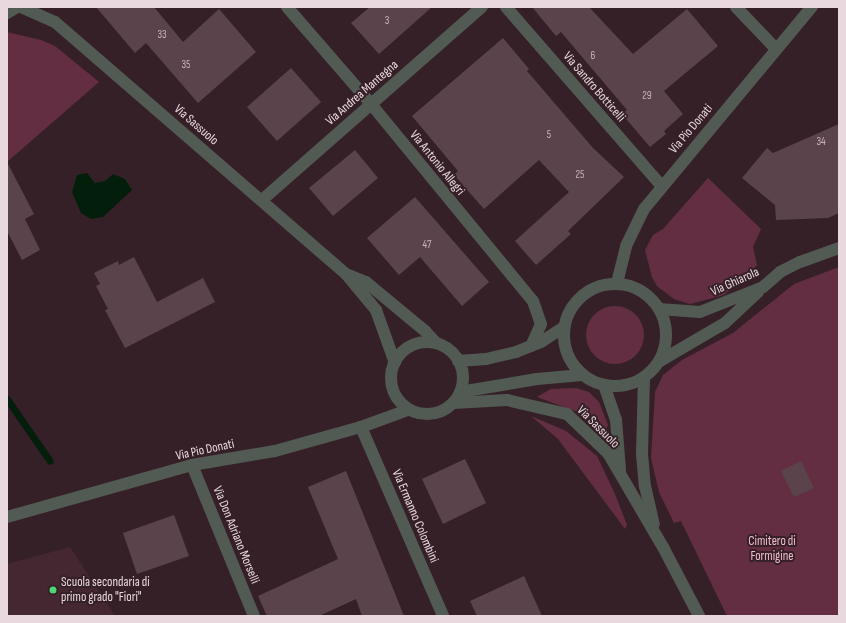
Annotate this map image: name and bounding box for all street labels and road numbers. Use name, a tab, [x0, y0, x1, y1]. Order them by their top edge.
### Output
street label: Via Sandro Botticelli	[559, 49, 629, 125]
street label: Via Andrea Mantegna	[322, 57, 402, 129]
street label: Via Sassuolo	[171, 101, 221, 149]
street label: Via Pio Donati	[666, 101, 716, 157]
street label: Via Antonio Allegri	[406, 128, 468, 198]
street label: Via Ghiarola	[708, 264, 762, 300]
street label: Via Sassuolo	[573, 402, 623, 452]
street label: Via Pio Donati	[174, 436, 236, 464]
street label: Via Ermanno Colombini	[388, 467, 442, 565]
street label: Via Don Adriano Morselli	[209, 484, 263, 586]

